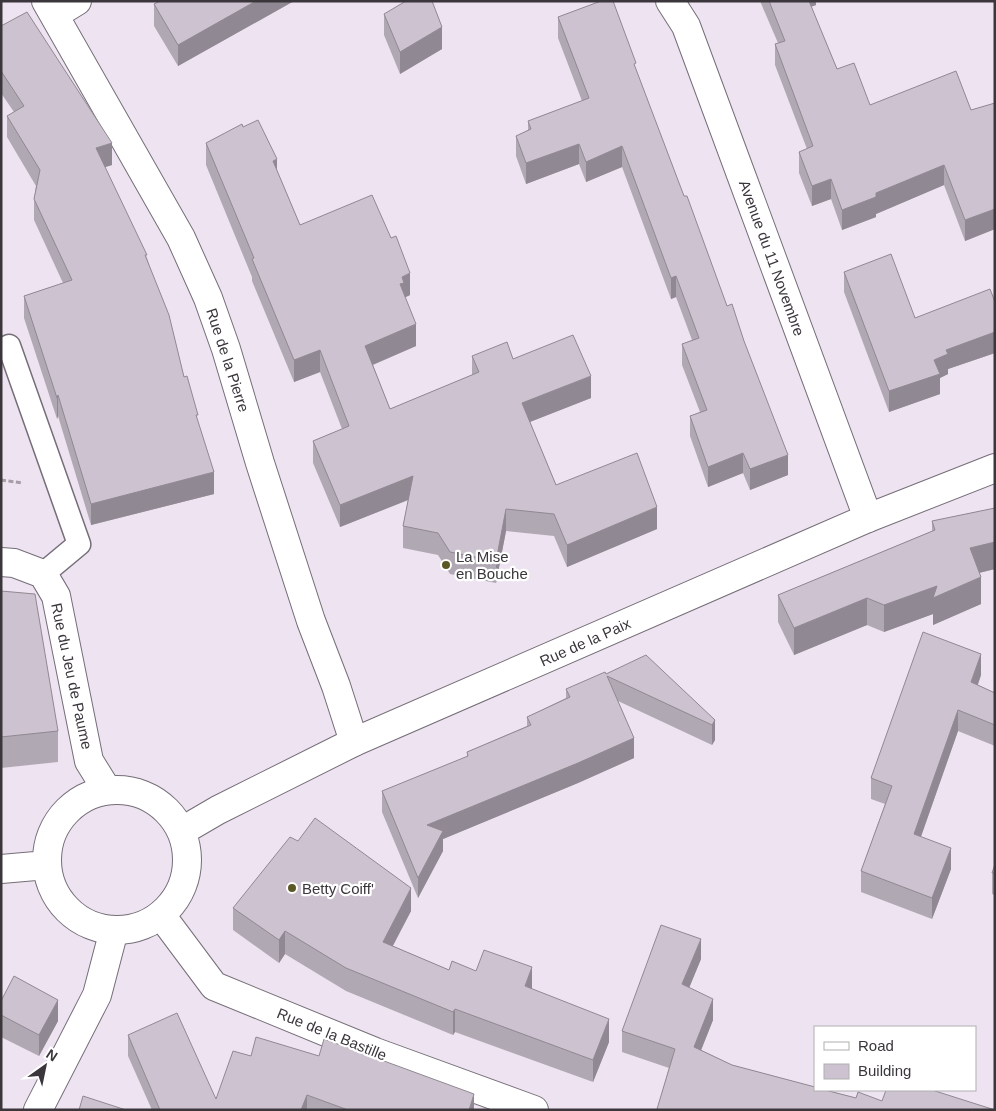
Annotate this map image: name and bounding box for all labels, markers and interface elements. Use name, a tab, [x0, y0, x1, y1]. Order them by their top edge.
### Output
street label: Avenue du 11 Novembre	[736, 178, 808, 338]
street label: Rue de la Pierre	[203, 306, 253, 414]
place label: La Mise en Bouche	[456, 548, 528, 582]
marker: La Mise en Bouche	[440, 559, 452, 571]
street label: Rue du Jeu de Paume	[48, 601, 96, 751]
street label: Rue de la Paix	[537, 614, 633, 670]
place label: Betty Coiff'	[302, 880, 374, 897]
marker: Betty Coiff'	[286, 882, 298, 894]
street label: Rue de la Bastille	[275, 1004, 389, 1064]
legend	[814, 1026, 976, 1091]
text: Road	[858, 1037, 894, 1054]
north arrow	[20, 1041, 70, 1091]
text: N	[43, 1046, 61, 1065]
text: Building	[858, 1062, 911, 1079]

